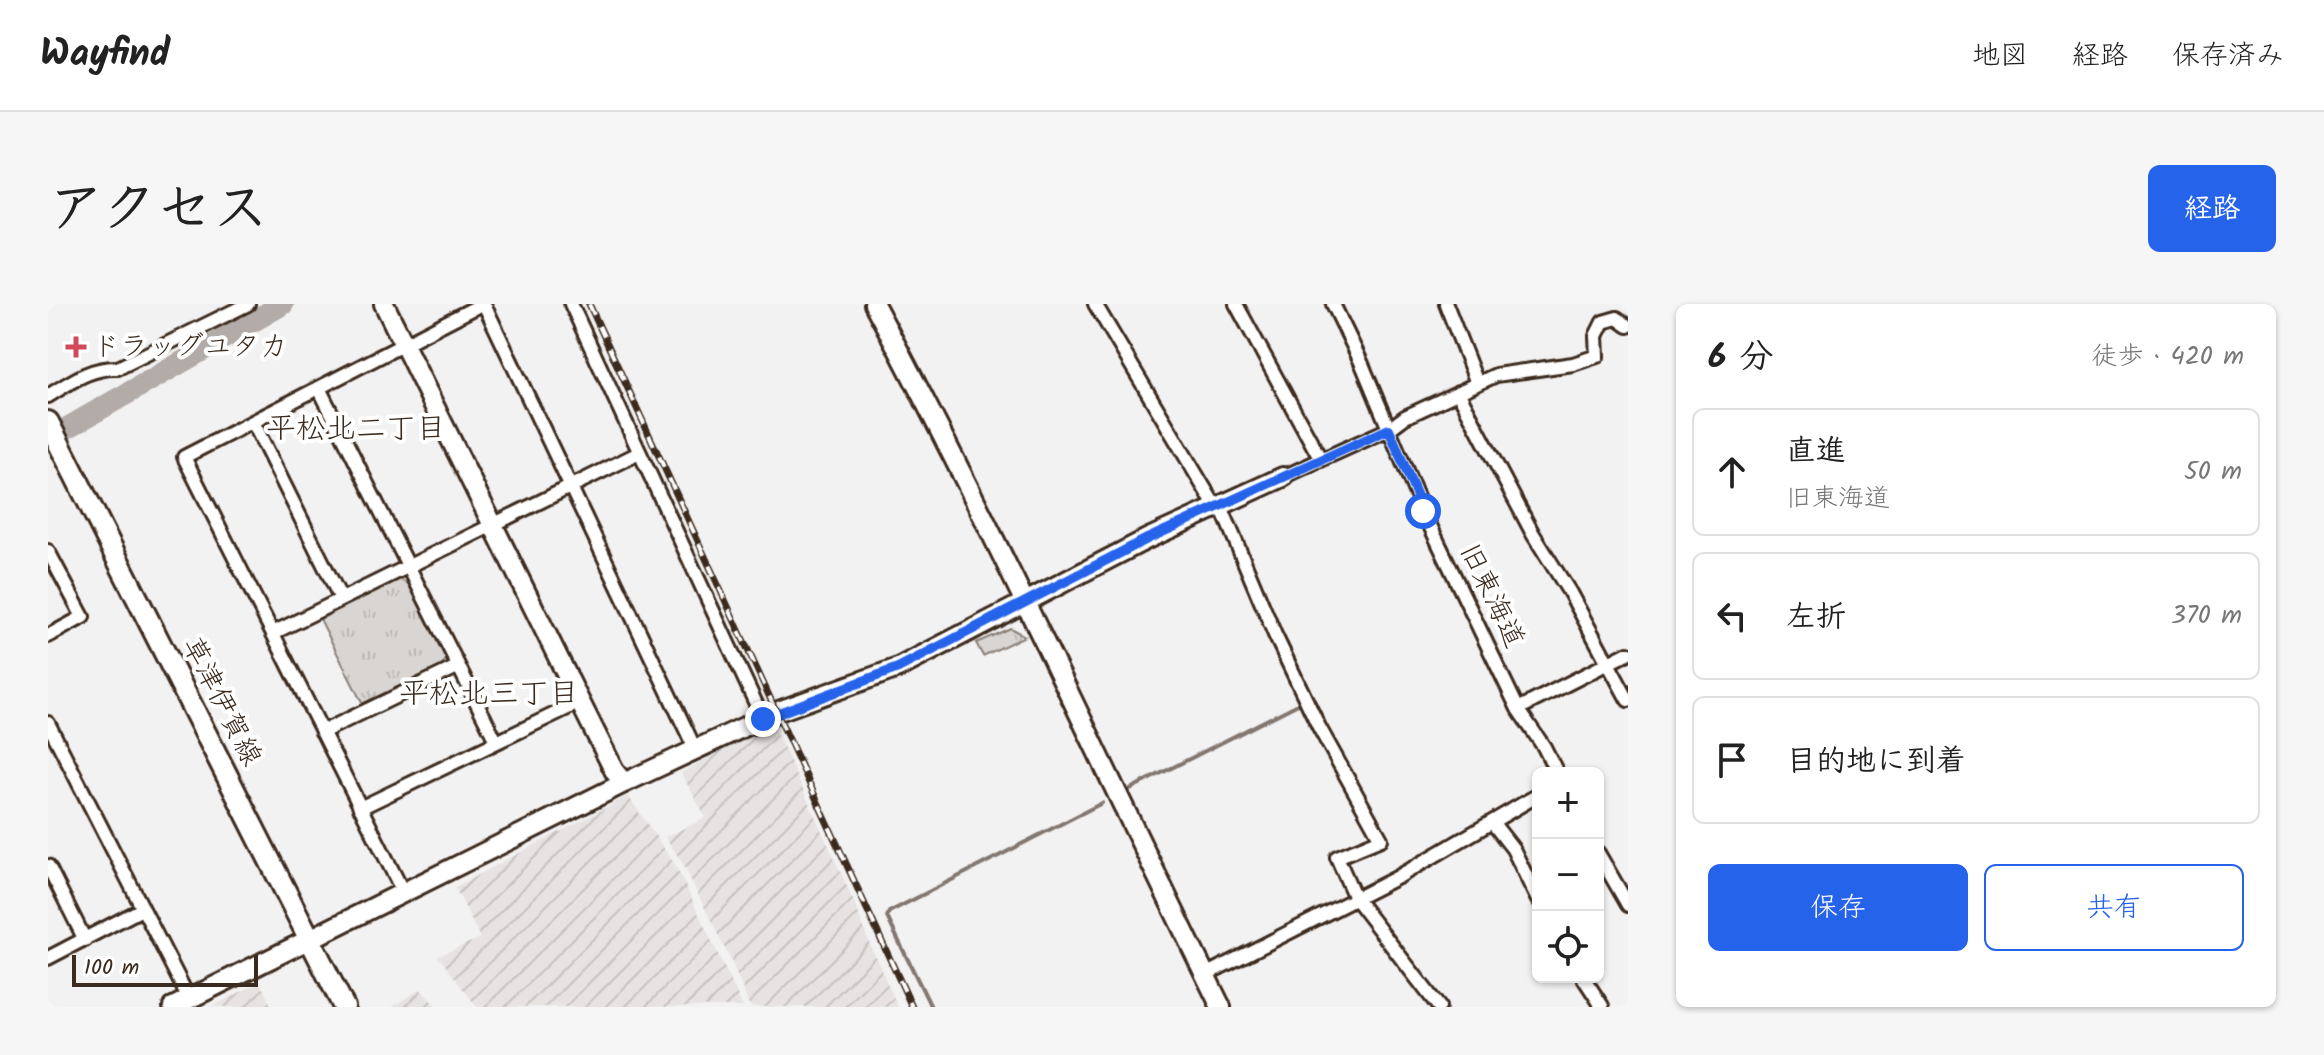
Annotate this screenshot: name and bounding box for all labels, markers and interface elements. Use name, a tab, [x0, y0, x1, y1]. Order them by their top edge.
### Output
text: Wayfind	[40, 25, 170, 85]
text: 地図	[1972, 34, 2028, 79]
text: 経路	[2072, 34, 2128, 79]
text: 保存済み	[2172, 34, 2284, 79]
button: 経路	[2148, 165, 2276, 252]
text: アクセス	[48, 166, 269, 256]
place label: ドラッグユタカ	[92, 325, 288, 370]
text: 6 分	[1708, 331, 1774, 385]
text: 徒歩 · 420 m	[2091, 336, 2244, 378]
marker: ドラッグユタカ	[67, 338, 85, 356]
district label: 平松北二丁目	[266, 406, 446, 454]
text: 直進	[1786, 428, 1846, 476]
icon: ahead	[1710, 450, 1754, 494]
text: 50 m	[2184, 451, 2242, 493]
text: 旧東海道	[1786, 478, 1890, 520]
route start	[1405, 493, 1441, 529]
street label: 旧東海道	[1446, 536, 1536, 656]
icon: left	[1710, 594, 1754, 638]
text: 左折	[1786, 594, 1846, 642]
text: 370 m	[2171, 595, 2242, 637]
street label: 草津伊賀線	[169, 629, 273, 775]
district label: 平松北三丁目	[399, 671, 579, 719]
route end	[745, 701, 781, 737]
icon: arrive	[1710, 738, 1754, 782]
text: 目的地に到着	[1786, 738, 1966, 786]
map controls	[1532, 767, 1604, 983]
button: +	[1532, 767, 1604, 839]
button: −	[1532, 839, 1604, 911]
button: 保存	[1708, 864, 1968, 951]
button: 共有	[1984, 864, 2244, 951]
button: locate	[1532, 911, 1604, 983]
scale bar	[72, 951, 258, 987]
text: 100 m	[84, 951, 139, 986]

